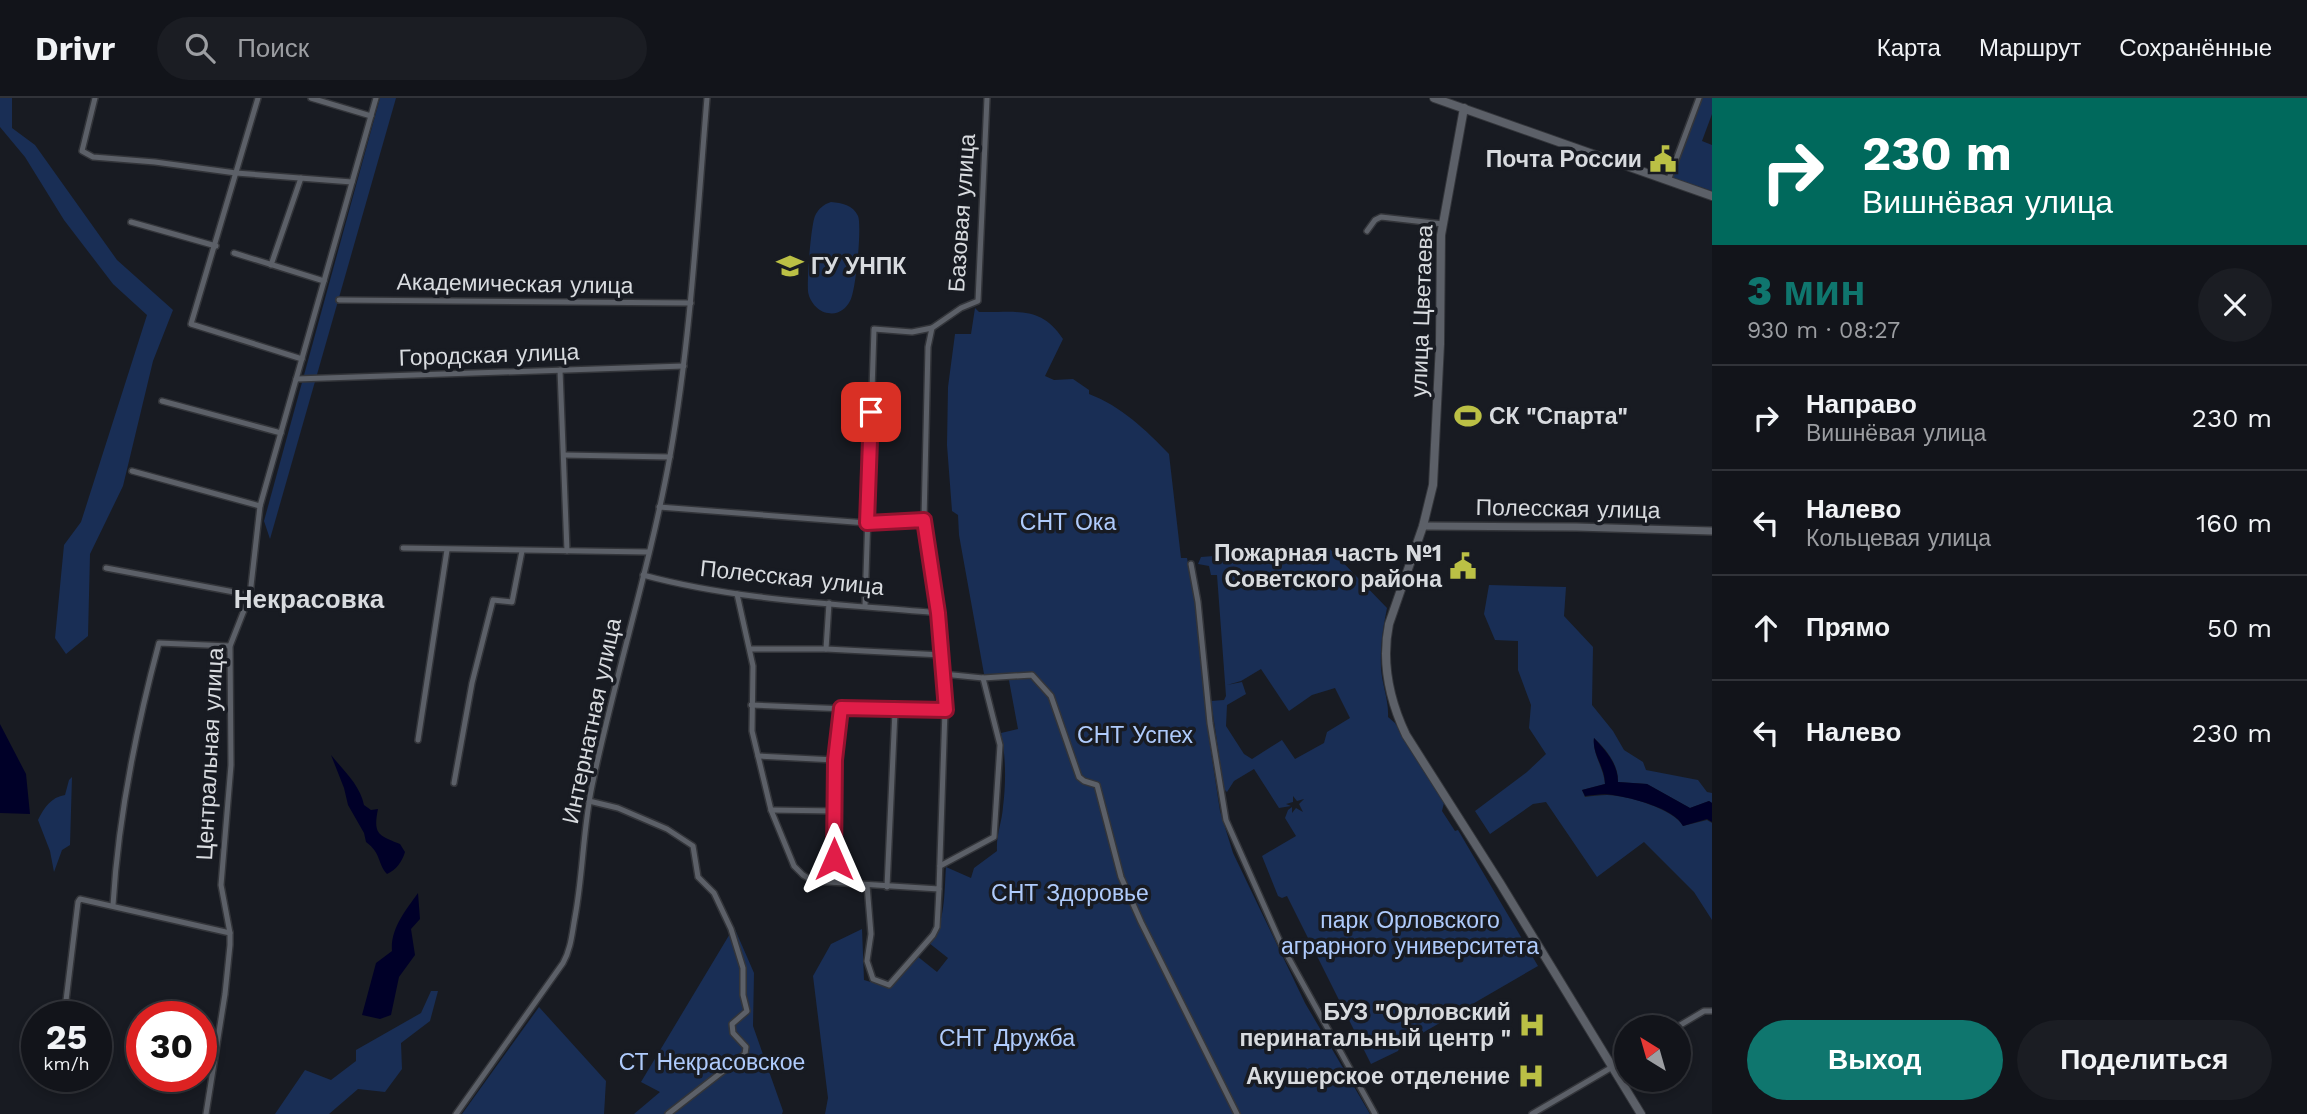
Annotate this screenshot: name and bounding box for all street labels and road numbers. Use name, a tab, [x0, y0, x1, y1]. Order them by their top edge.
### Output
street label: Базовая улица	[943, 133, 981, 293]
street label: улица Цветаева	[1405, 224, 1439, 398]
street label: Академическая улица	[396, 268, 634, 300]
street label: Городская улица	[398, 338, 580, 372]
street label: Полесская улица	[1475, 494, 1661, 524]
street label: Полесская улица	[699, 555, 886, 601]
street label: Интернатная улица	[557, 615, 627, 826]
street label: Центральная улица	[191, 647, 229, 861]

